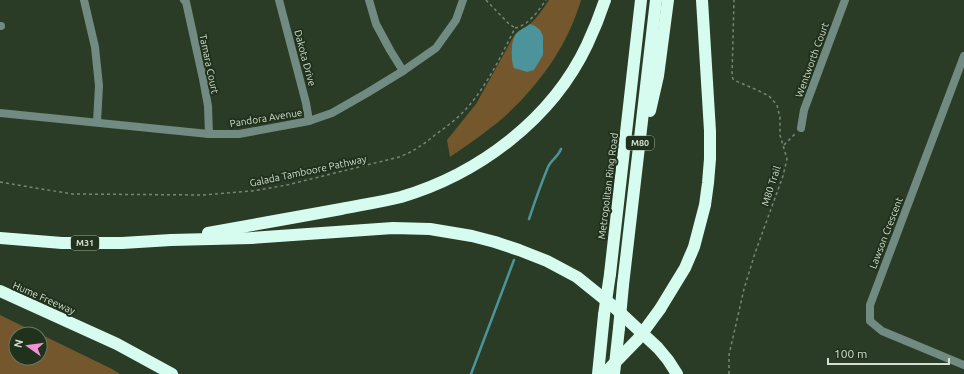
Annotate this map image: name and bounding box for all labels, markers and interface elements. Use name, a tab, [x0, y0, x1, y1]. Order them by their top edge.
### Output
street label: Wentworth Court	[793, 21, 831, 99]
street label: Dakota Drive	[292, 29, 318, 87]
street label: Tamara Court	[197, 33, 221, 95]
street label: Pandora Avenue	[229, 107, 303, 129]
street label: Metropolitan Ring Road	[596, 132, 620, 240]
road number: M80	[626, 136, 654, 150]
street label: Galada Tamboore Pathway	[249, 153, 368, 189]
street label: M80 Trail	[759, 164, 783, 207]
street label: Lawson Crescent	[867, 196, 905, 270]
road number: M31	[71, 236, 99, 250]
street label: Hume Freeway	[11, 279, 77, 317]
north arrow	[8, 326, 48, 366]
text: N	[11, 338, 25, 349]
scale bar	[828, 340, 949, 366]
text: 100 m	[834, 347, 867, 360]

